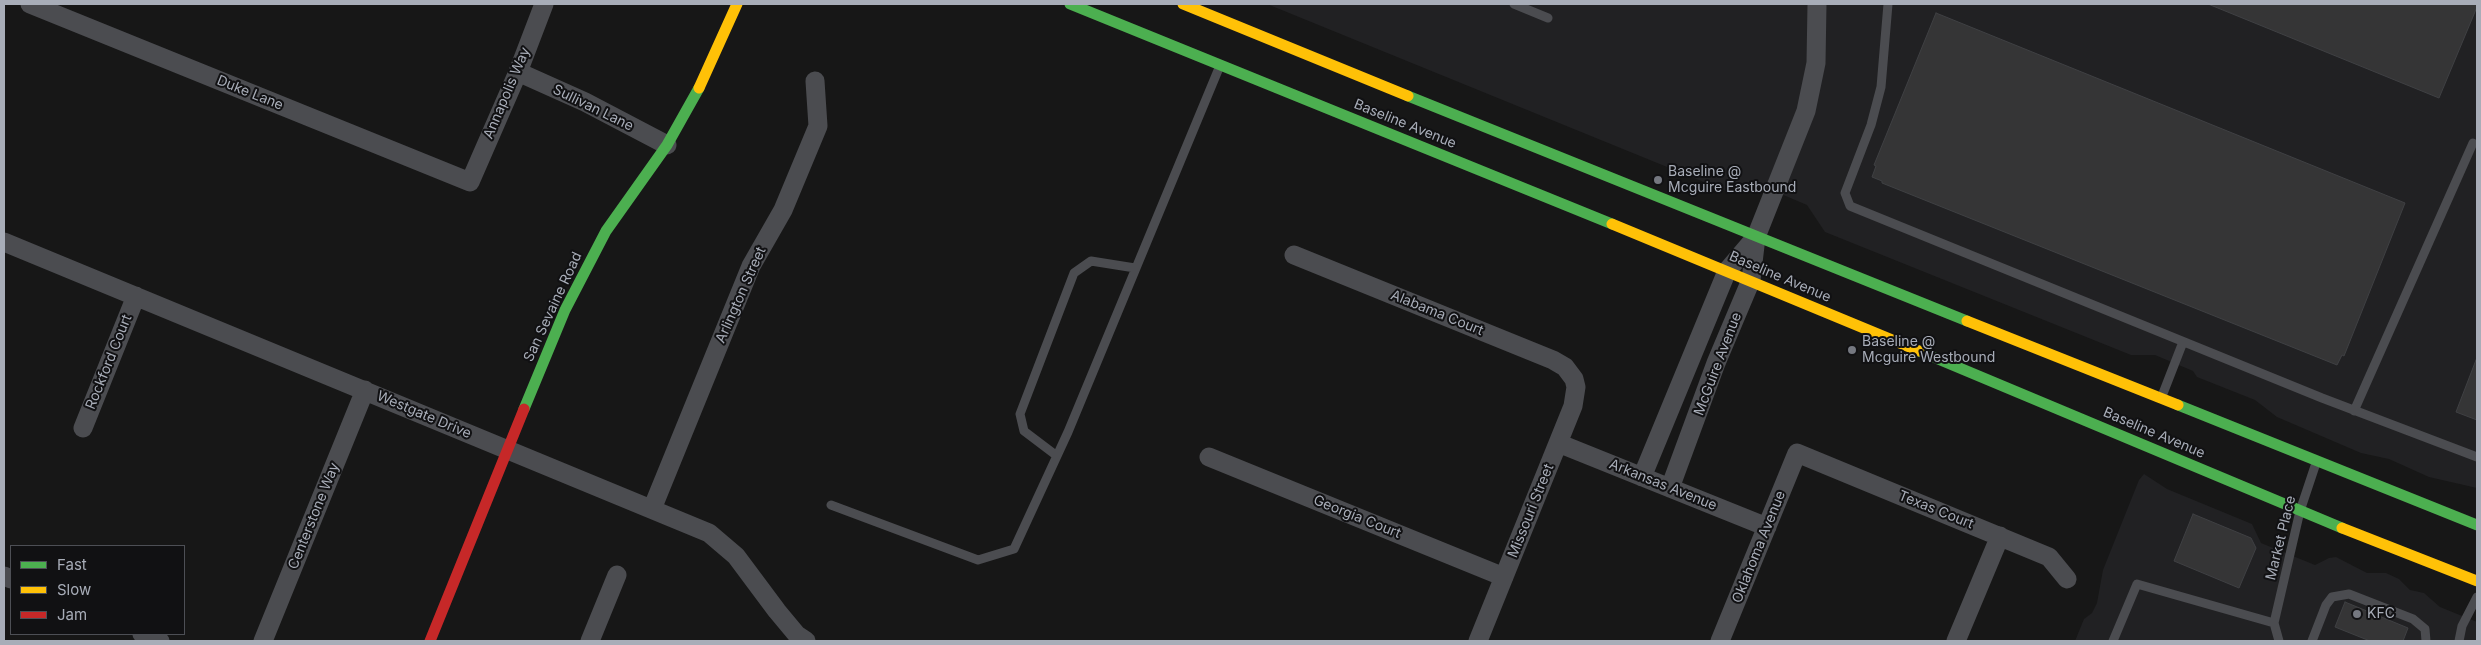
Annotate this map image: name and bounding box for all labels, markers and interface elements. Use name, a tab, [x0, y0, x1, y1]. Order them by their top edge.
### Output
street label: Annapolis Way	[480, 45, 534, 141]
street label: Duke Lane	[214, 72, 286, 114]
street label: Sullivan Lane	[550, 81, 636, 135]
street label: Baseline Avenue	[1351, 96, 1459, 152]
place label: Baseline @ Mcguire Eastbound	[1668, 164, 1796, 196]
marker: Baseline @ Mcguire Eastbound	[1652, 174, 1664, 186]
street label: Arlington Street	[712, 244, 770, 346]
street label: Baseline Avenue	[1727, 248, 1833, 306]
street label: San Sevaine Road	[520, 249, 586, 365]
street label: Alabama Court	[1388, 287, 1486, 339]
street label: McGuire Avenue	[1691, 310, 1745, 418]
street label: Rockford Court	[82, 312, 136, 412]
place label: Baseline @ Mcguire Westbound	[1862, 334, 1995, 367]
marker: Baseline @ Mcguire Westbound	[1846, 344, 1858, 356]
street label: Westgate Drive	[374, 388, 474, 442]
street label: Baseline Avenue	[2101, 404, 2207, 462]
street label: Arkansas Avenue	[1607, 456, 1719, 514]
street label: Centerstone Way	[285, 460, 343, 572]
street label: Missouri Street	[1505, 462, 1557, 560]
street label: Texas Court	[1896, 487, 1976, 533]
street label: Oklahoma Avenue	[1729, 488, 1789, 606]
street label: Georgia Court	[1311, 492, 1403, 542]
street label: Market Place	[2262, 494, 2300, 582]
legend	[10, 545, 185, 635]
text: Fast	[57, 555, 87, 574]
text: Slow	[57, 580, 91, 599]
text: Jam	[57, 605, 87, 624]
place label: KFC	[2367, 606, 2395, 622]
marker: KFC	[2351, 608, 2363, 620]

